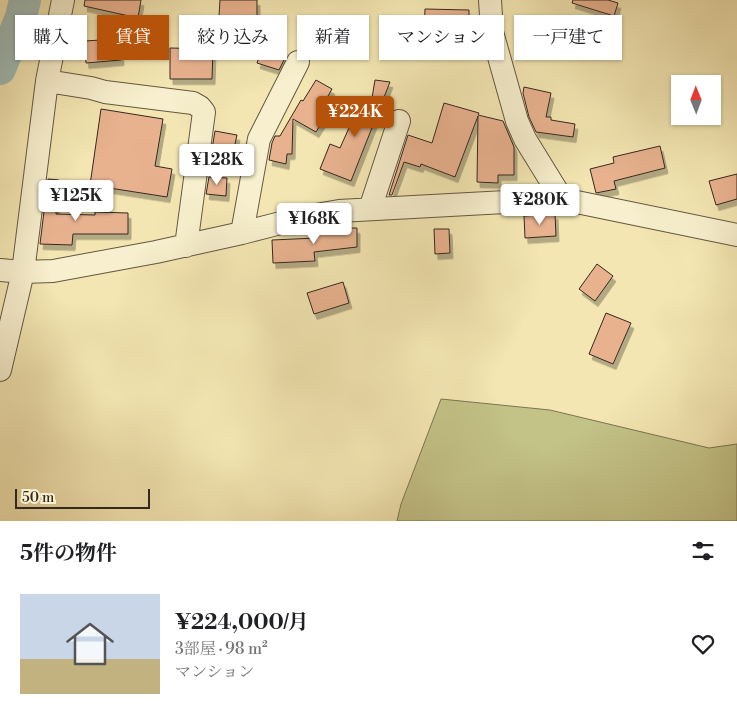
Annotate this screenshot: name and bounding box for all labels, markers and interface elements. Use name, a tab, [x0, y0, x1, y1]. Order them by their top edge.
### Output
chip: 購入	[15, 15, 87, 60]
chip: 賃貸	[97, 15, 169, 60]
chip: 絞り込み	[179, 15, 287, 60]
chip: 新着	[297, 15, 369, 60]
chip: マンション	[379, 15, 504, 60]
chip: 一戸建て	[514, 15, 622, 60]
north arrow	[671, 75, 721, 125]
map controls	[671, 75, 721, 125]
pin: ¥224K	[320, 96, 390, 138]
text: ¥224K	[327, 102, 383, 122]
pin: ¥128K	[182, 144, 252, 186]
text: ¥128K	[190, 150, 244, 170]
pin: ¥125K	[41, 180, 111, 222]
pin: ¥280K	[505, 184, 575, 226]
text: ¥125K	[49, 186, 103, 206]
text: ¥280K	[511, 190, 569, 210]
pin: ¥168K	[279, 202, 349, 245]
text: ¥168K	[288, 209, 340, 229]
scale bar	[15, 486, 150, 509]
text: 50 m	[22, 489, 54, 507]
icon: filters	[689, 537, 717, 565]
text: 5件の物件	[20, 541, 117, 567]
text: ¥224,000/月	[175, 610, 309, 636]
icon: home	[60, 614, 120, 674]
icon: heart	[689, 630, 717, 658]
text: 3部屋 · 98 m²	[175, 639, 268, 659]
text: マンション	[175, 662, 254, 682]

